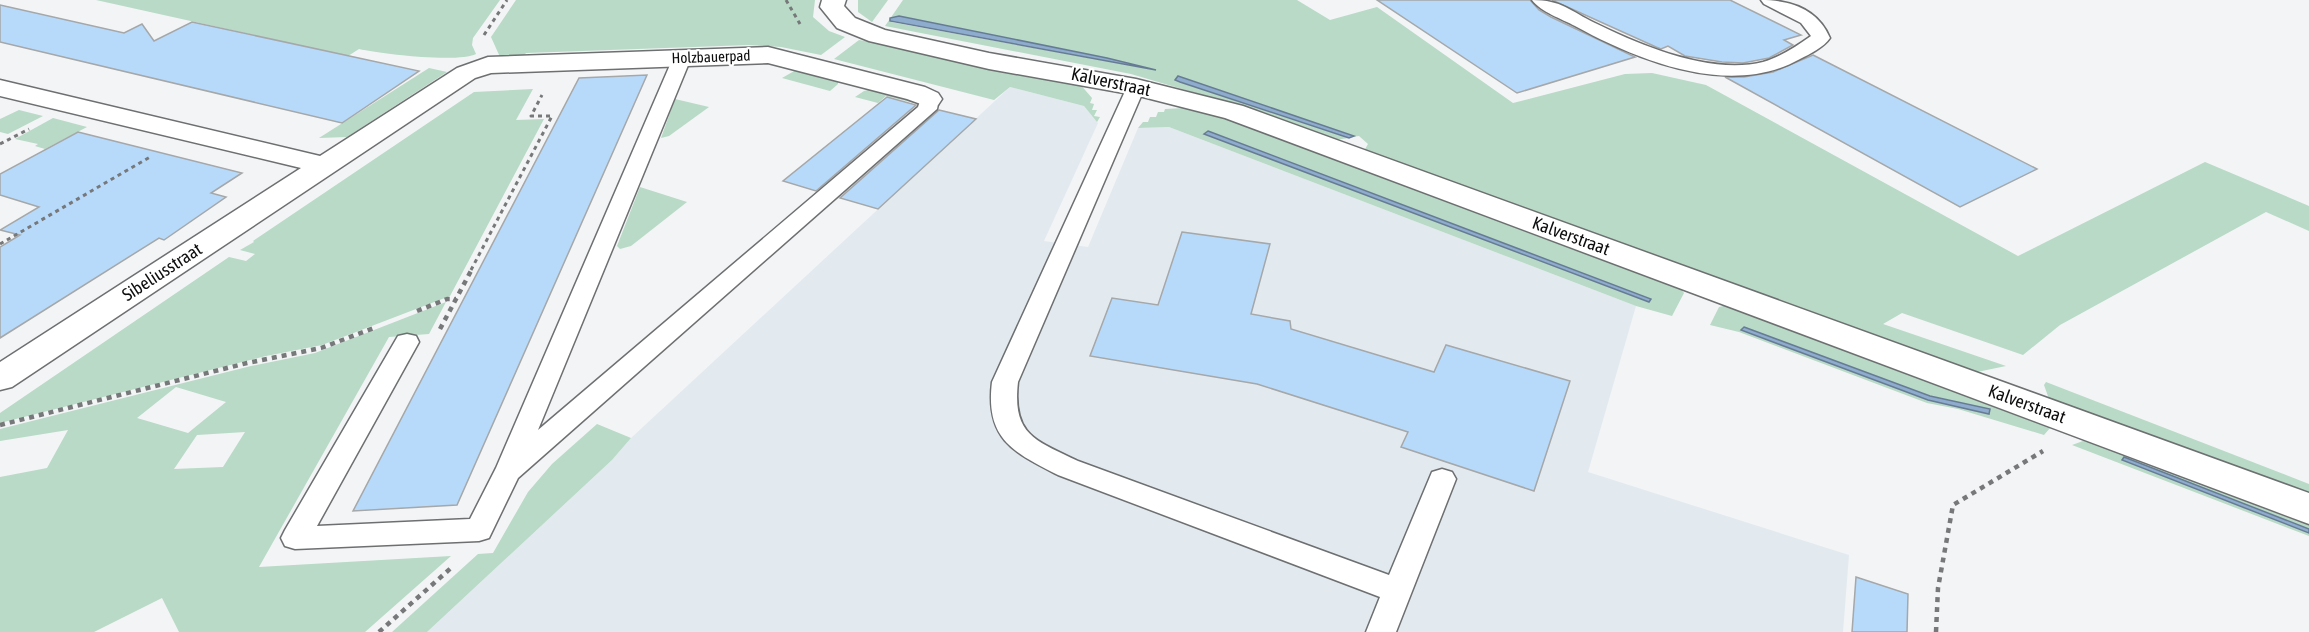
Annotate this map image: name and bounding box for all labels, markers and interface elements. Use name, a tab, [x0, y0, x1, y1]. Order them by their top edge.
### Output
street label: Holzbauerpad	[671, 47, 751, 66]
street label: Kalverstraat	[1070, 63, 1153, 100]
street label: Kalverstraat	[1530, 212, 1613, 259]
street label: Sibeliusstraat	[118, 238, 206, 305]
street label: Kalverstraat	[1986, 380, 2069, 427]

